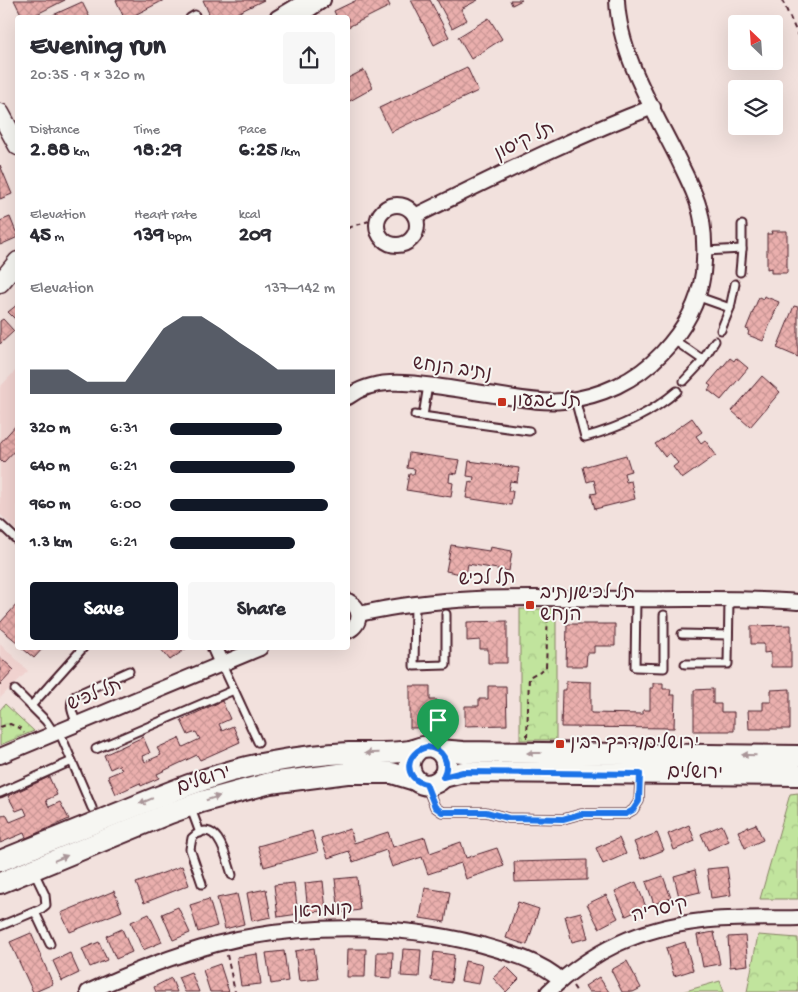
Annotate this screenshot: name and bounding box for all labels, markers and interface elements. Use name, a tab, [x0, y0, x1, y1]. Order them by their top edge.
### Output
north arrow	[728, 15, 782, 70]
map controls	[728, 15, 783, 135]
text: Evening run	[30, 31, 166, 64]
button: share	[283, 32, 335, 84]
text: 20:35 · 9 × 320 m	[30, 67, 145, 86]
button: layers	[728, 80, 783, 135]
street label: תל קיסון	[491, 117, 559, 166]
text: Distance	[30, 122, 79, 139]
text: Time	[134, 122, 160, 139]
text: Pace	[239, 122, 266, 139]
text: 2.88	[30, 139, 70, 164]
text: 18:29	[134, 139, 182, 164]
text: 6:25	[239, 139, 277, 164]
text: km	[70, 144, 89, 161]
text: /km	[277, 144, 300, 161]
text: Elevation	[30, 207, 86, 224]
text: Heart rate	[134, 207, 197, 224]
text: kcal	[239, 207, 261, 224]
text: 45	[30, 224, 51, 249]
text: 139	[134, 224, 164, 249]
text: 209	[239, 224, 271, 249]
text: m	[51, 229, 64, 246]
text: bpm	[164, 229, 192, 246]
text: Elevation	[30, 280, 94, 299]
text: 137–142 m	[265, 280, 335, 299]
street label: נתיב הנחש	[411, 353, 493, 387]
place label: תל גבעון	[512, 390, 581, 414]
marker: תל גבעון	[496, 396, 508, 408]
text: 320 m	[30, 420, 70, 439]
text: 6:31	[110, 420, 138, 439]
text: 640 m	[30, 458, 70, 477]
text: 6:21	[110, 458, 137, 477]
text: 960 m	[30, 496, 70, 515]
text: 6:00	[110, 496, 141, 515]
text: 1.3 km	[30, 534, 72, 553]
text: 6:21	[110, 534, 137, 553]
street label: תל לכיש	[458, 567, 516, 592]
button: Save	[30, 582, 178, 640]
button: Share	[188, 582, 335, 640]
place label: תל לכיש/נתיב הנחש	[540, 582, 635, 628]
marker: תל לכיש/נתיב הנחש	[524, 599, 536, 611]
street label: תל לכיש	[64, 674, 126, 717]
pin	[417, 699, 459, 750]
icon: arrive	[424, 706, 452, 734]
place label: ירושלים/דרך רבין	[570, 732, 699, 756]
marker: ירושלים/דרך רבין	[554, 738, 566, 750]
one-way arrow	[364, 749, 380, 757]
one-way arrow	[526, 749, 542, 757]
one-way arrow	[741, 751, 757, 759]
street label: ירושלים	[174, 760, 234, 801]
street label: ירושלים	[667, 761, 723, 786]
one-way arrow	[205, 794, 220, 802]
one-way arrow	[139, 798, 153, 806]
one-way arrow	[54, 853, 68, 861]
street label: קיסריה	[629, 893, 691, 929]
street label: קומראן	[293, 899, 353, 925]

